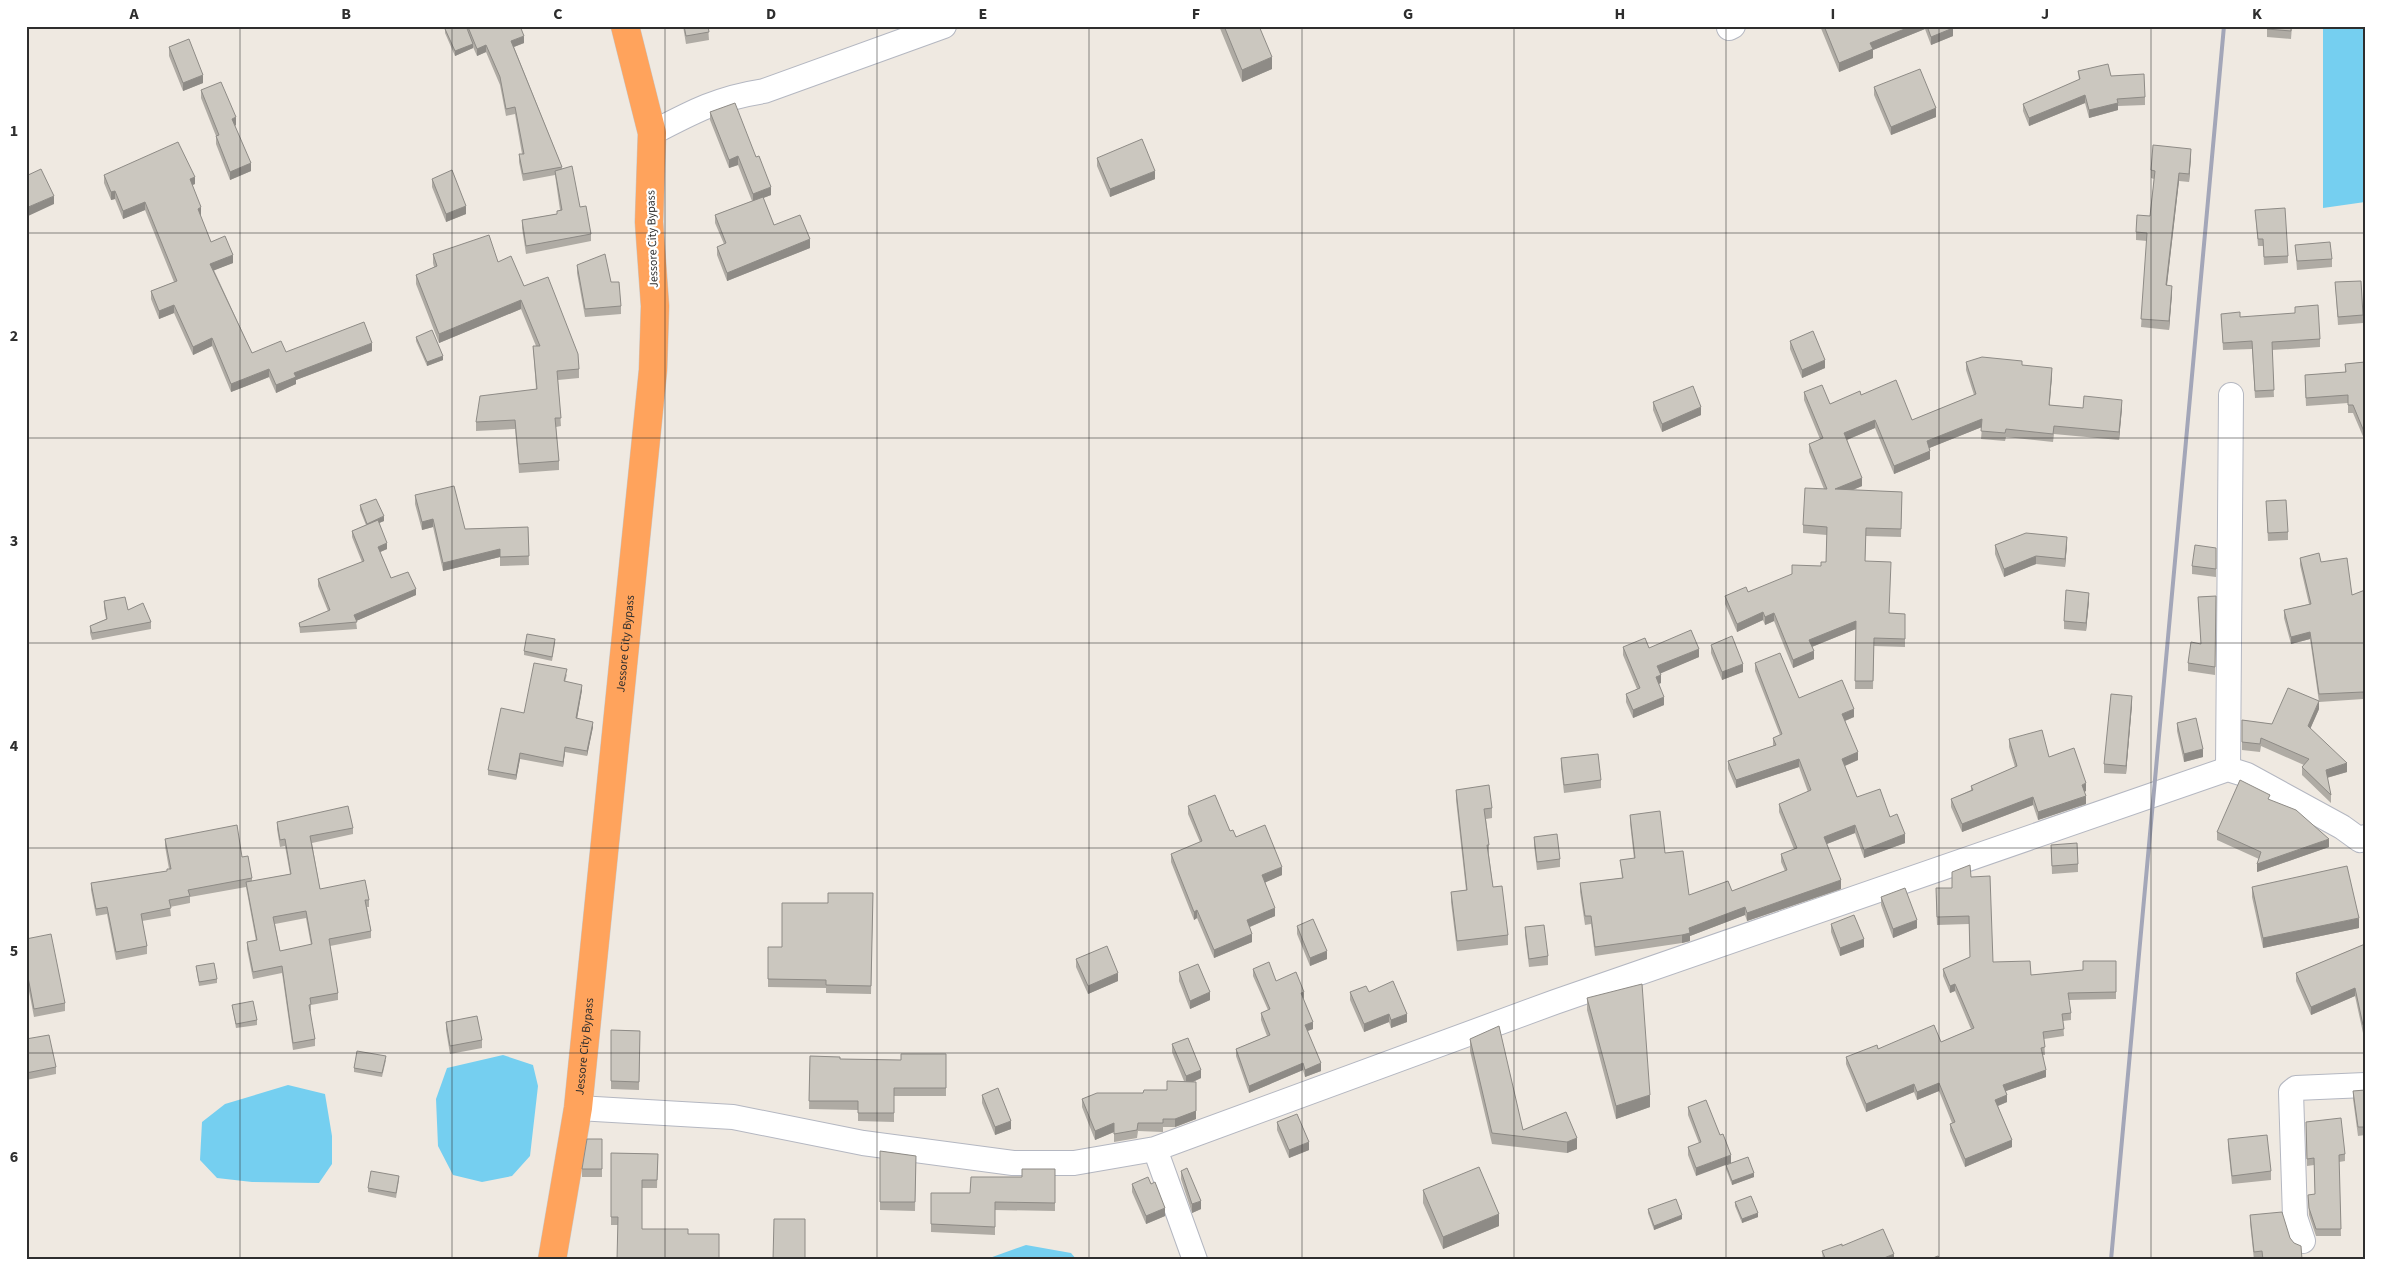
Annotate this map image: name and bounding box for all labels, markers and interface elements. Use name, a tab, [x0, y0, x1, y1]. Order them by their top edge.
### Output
text: A	[128, 3, 139, 25]
text: B	[341, 3, 351, 25]
text: C	[553, 3, 563, 25]
text: D	[766, 3, 776, 25]
text: E	[979, 3, 987, 25]
text: F	[1192, 3, 1200, 25]
text: G	[1403, 3, 1413, 25]
text: H	[1615, 3, 1625, 25]
text: I	[1831, 3, 1835, 25]
text: J	[2041, 3, 2049, 25]
text: K	[2252, 3, 2262, 25]
text: 1	[10, 120, 18, 142]
street label: Jessore City Bypass	[642, 190, 663, 288]
text: 2	[10, 325, 18, 347]
text: 3	[10, 530, 18, 552]
street label: Jessore City Bypass	[612, 594, 639, 693]
text: 4	[10, 735, 19, 757]
text: 5	[10, 940, 18, 962]
street label: Jessore City Bypass	[571, 997, 598, 1096]
text: 6	[10, 1146, 18, 1168]

